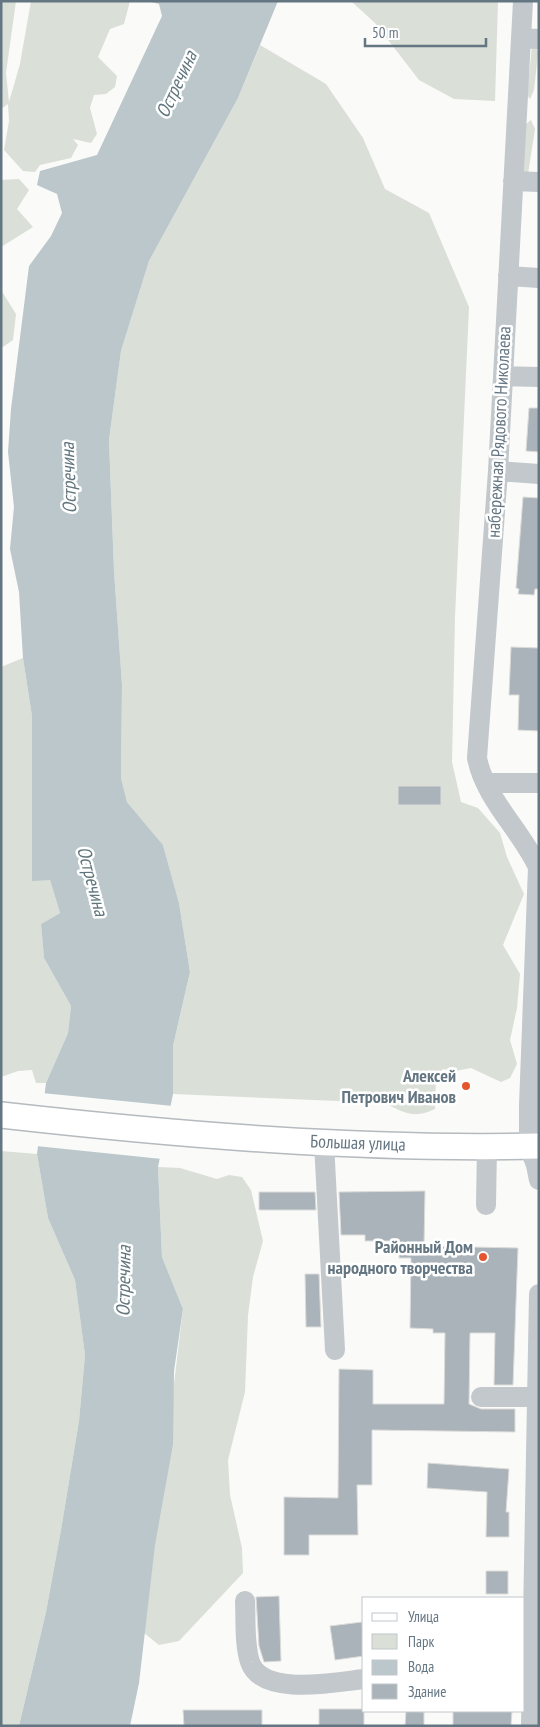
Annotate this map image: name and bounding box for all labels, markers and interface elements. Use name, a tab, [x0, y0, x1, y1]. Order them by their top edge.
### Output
scale bar	[365, 15, 486, 47]
text: 50 m	[372, 23, 398, 42]
water label: Остречина	[150, 46, 202, 121]
street label: набережная Рядового Николаева	[481, 326, 516, 538]
water label: Остречина	[55, 441, 81, 514]
water label: Остречина	[72, 844, 114, 920]
place label: Алексей Петрович Иванов	[341, 1064, 456, 1108]
marker: Алексей Петрович Иванов	[460, 1080, 472, 1092]
street label: Большая улица	[310, 1129, 406, 1156]
place label: Районный Дом народного творчества	[328, 1235, 473, 1279]
water label: Остречина	[110, 1244, 136, 1317]
marker: Районный Дом народного творчества	[477, 1251, 489, 1263]
legend	[362, 1597, 525, 1712]
text: Улица	[408, 1607, 439, 1626]
text: Парк	[408, 1632, 434, 1651]
text: Вода	[408, 1657, 434, 1676]
text: Здание	[408, 1682, 446, 1701]

